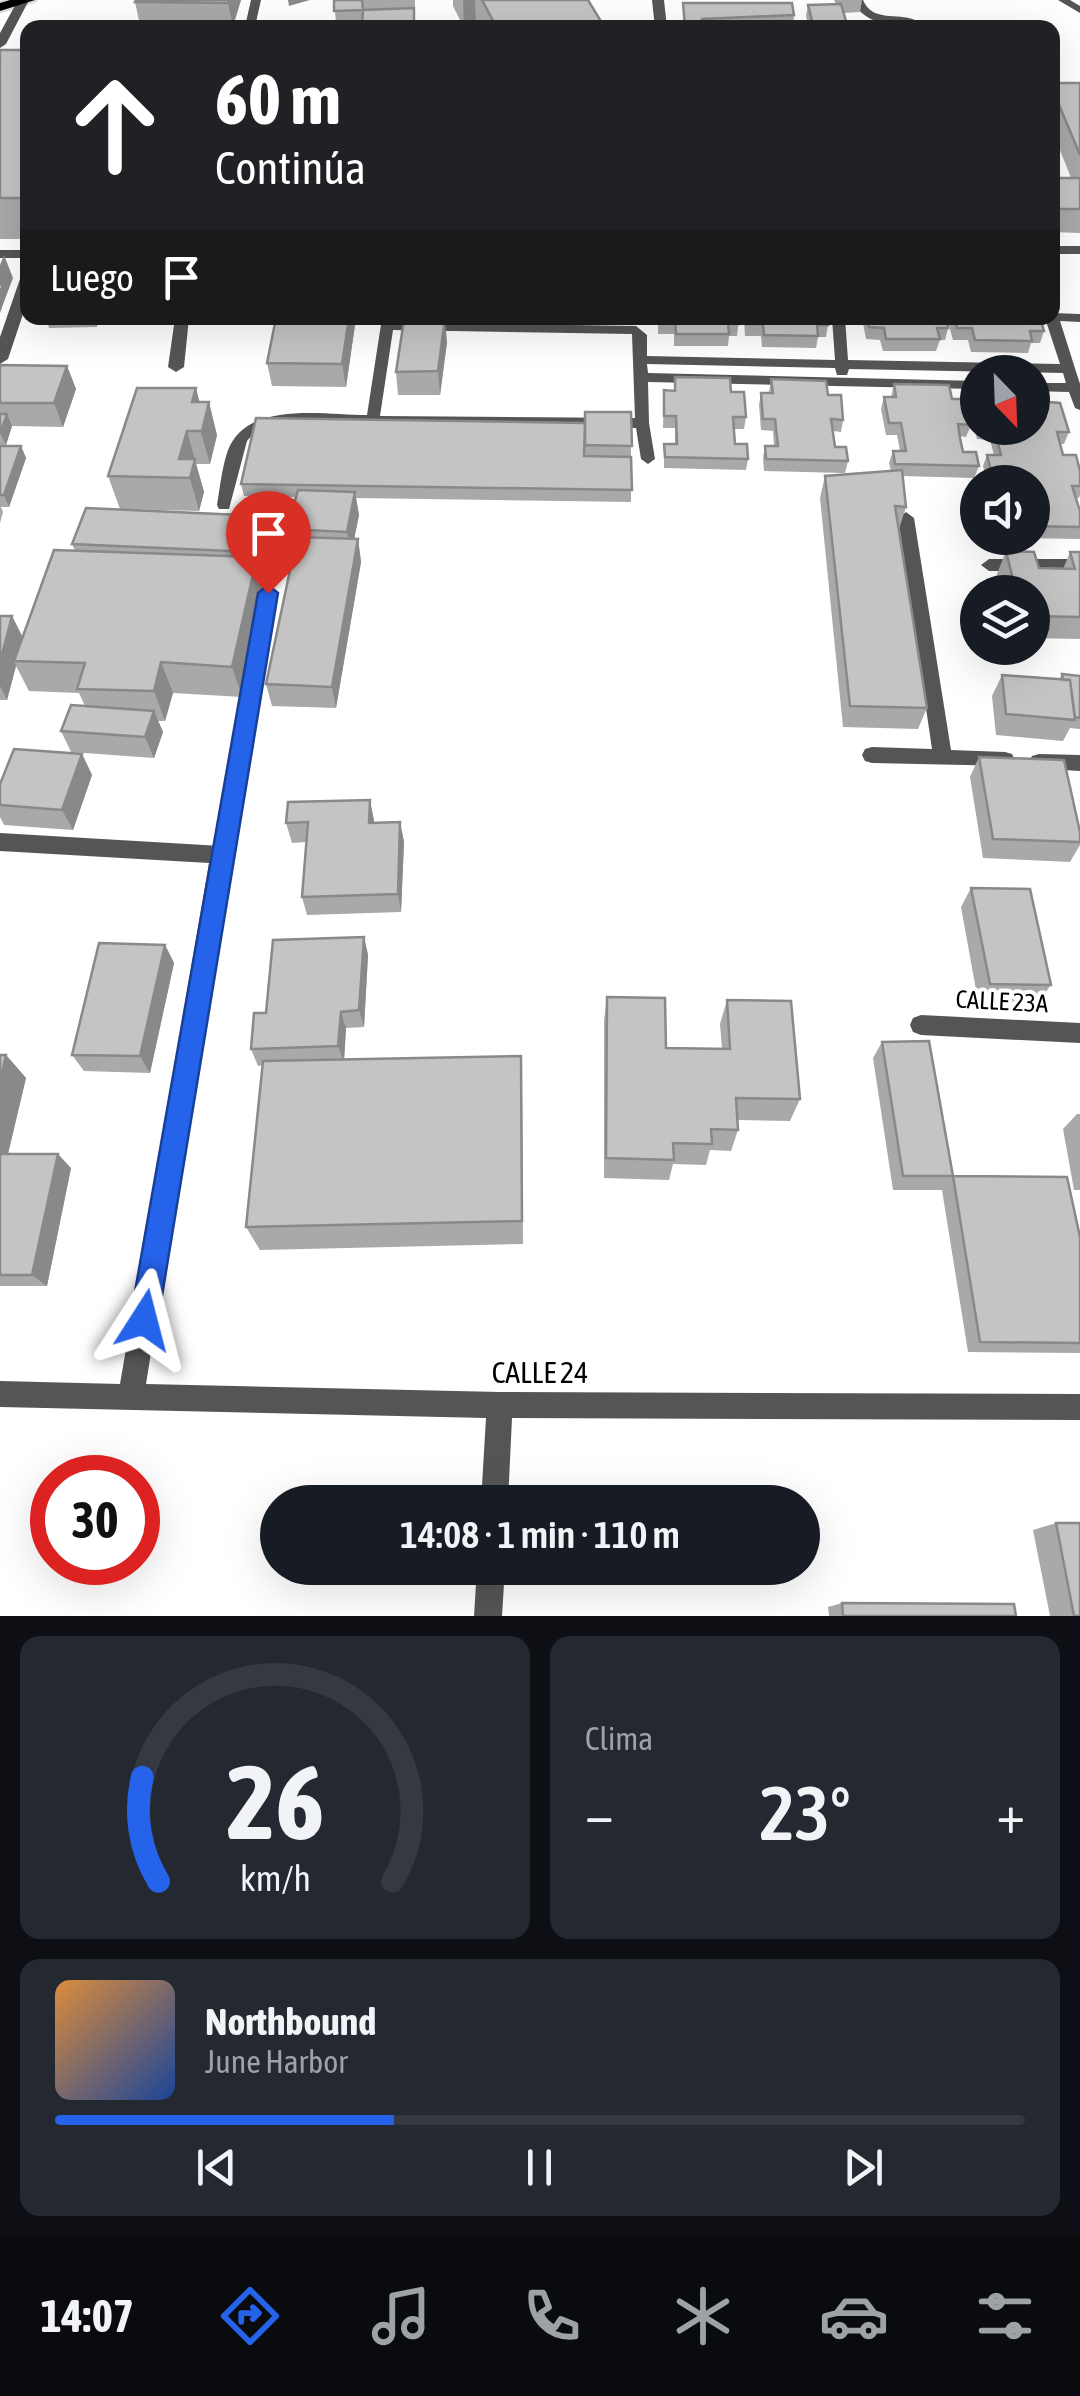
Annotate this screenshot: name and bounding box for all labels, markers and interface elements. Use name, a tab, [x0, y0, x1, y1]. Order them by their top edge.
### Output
text: 60 m	[215, 59, 341, 139]
icon: ahead	[50, 60, 180, 190]
text: Continúa	[215, 142, 366, 194]
icon: arrive	[154, 250, 209, 305]
text: Luego	[50, 256, 134, 299]
north arrow	[960, 355, 1050, 445]
map controls	[960, 355, 1050, 665]
button: sound	[960, 465, 1050, 555]
pin	[226, 491, 311, 594]
icon: arrive	[241, 506, 296, 561]
button: layers	[960, 575, 1050, 665]
street label: CALLE 23A	[955, 985, 1050, 1017]
position arrow	[92, 1268, 196, 1372]
street label: CALLE 24	[492, 1355, 588, 1389]
speed limit sign: 30	[30, 1455, 160, 1585]
text: 14:08 · 1 min · 110 m	[400, 1513, 680, 1556]
text: Clima	[585, 1720, 653, 1757]
text: 26	[226, 1742, 324, 1861]
text: 23°	[759, 1770, 851, 1856]
text: −	[585, 1782, 614, 1845]
text: +	[996, 1782, 1025, 1845]
text: km/h	[240, 1858, 310, 1899]
text: Northbound	[205, 2000, 376, 2043]
text: June Harbor	[205, 2043, 348, 2080]
icon: previous	[189, 2140, 244, 2195]
icon: pause	[512, 2140, 567, 2195]
icon: next	[836, 2140, 891, 2195]
icon: directions	[215, 2281, 285, 2351]
icon: music	[366, 2281, 436, 2351]
icon: phone	[517, 2281, 587, 2351]
icon: climate	[668, 2281, 738, 2351]
icon: car	[819, 2281, 889, 2351]
icon: filters	[970, 2281, 1040, 2351]
text: 14:07	[40, 2290, 134, 2342]

